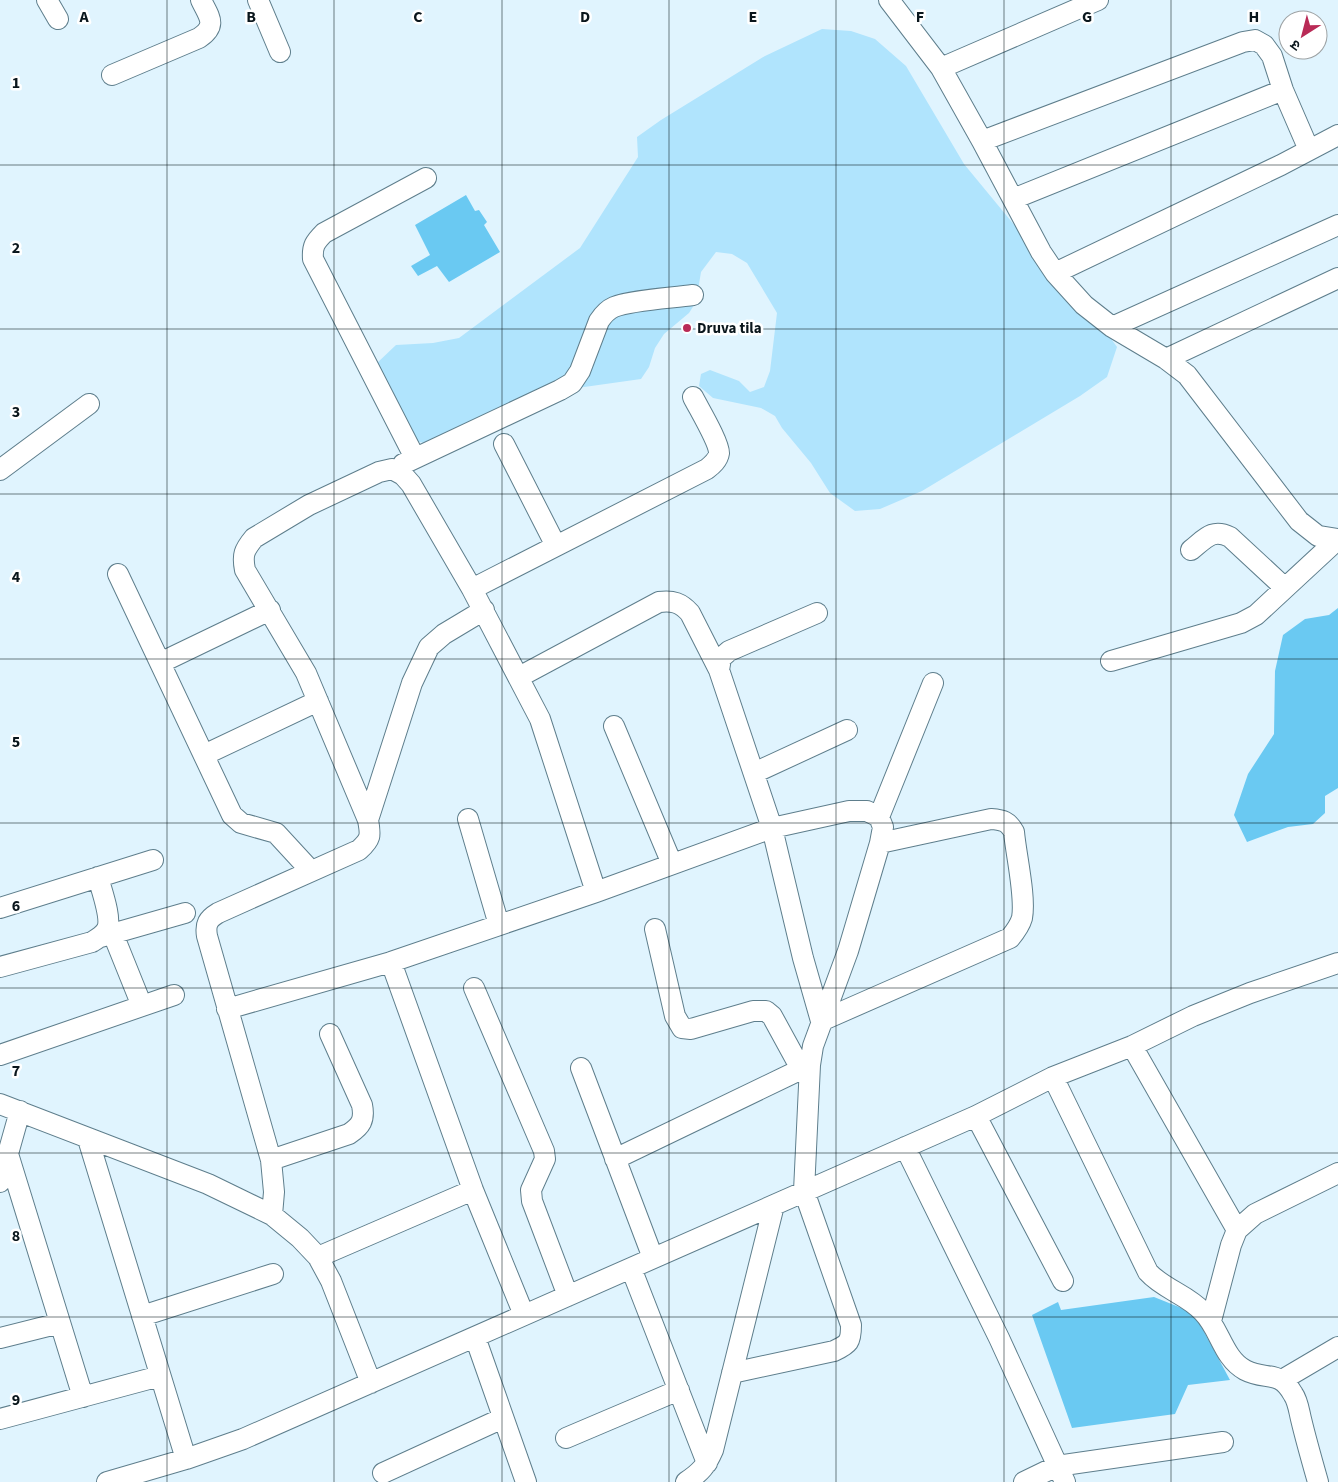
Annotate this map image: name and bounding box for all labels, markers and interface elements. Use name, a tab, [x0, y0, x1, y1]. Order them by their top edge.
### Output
text: A	[78, 6, 89, 28]
text: B	[246, 6, 256, 28]
text: C	[413, 6, 423, 28]
text: D	[580, 6, 590, 28]
text: E	[749, 6, 757, 28]
text: F	[916, 6, 924, 28]
text: G	[1082, 6, 1092, 28]
text: H	[1249, 6, 1259, 28]
north arrow	[1278, 10, 1328, 60]
text: उ	[1286, 34, 1305, 55]
text: 1	[12, 72, 20, 94]
text: 2	[12, 237, 20, 259]
place label: Druva tila	[697, 318, 762, 339]
marker: Druva tila	[681, 322, 693, 334]
text: 3	[12, 401, 20, 423]
text: 4	[12, 566, 21, 588]
text: 5	[12, 731, 20, 753]
text: 6	[12, 895, 20, 917]
text: 7	[12, 1060, 20, 1082]
text: 8	[12, 1225, 20, 1247]
text: 9	[12, 1389, 20, 1411]

